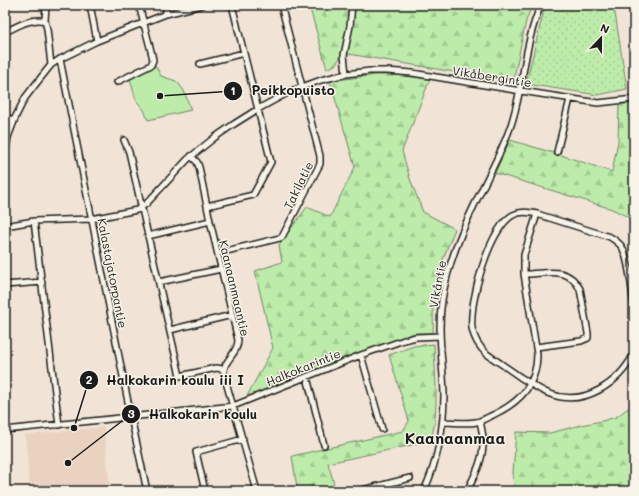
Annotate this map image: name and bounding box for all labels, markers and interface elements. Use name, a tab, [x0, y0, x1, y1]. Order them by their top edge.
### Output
north arrow	[581, 18, 621, 58]
text: N	[598, 20, 612, 37]
street label: Vikåbergintie	[451, 62, 533, 90]
callout: Peikkopuisto	[223, 78, 342, 103]
text: Peikkopuisto	[251, 81, 335, 98]
text: 1	[230, 82, 236, 98]
street label: Takilatie	[280, 159, 316, 211]
street label: Kalastajatorpantie	[94, 217, 132, 329]
street label: Kaanaanmaantie	[216, 238, 254, 338]
street label: Vikåntie	[425, 259, 449, 309]
street label: Halkokarintie	[263, 345, 343, 389]
callout: Halkokarin koulu iii I	[79, 368, 252, 393]
text: 2	[86, 371, 93, 387]
text: Halkokarin koulu iii I	[106, 371, 244, 388]
callout: Halkokarin koulu	[121, 402, 265, 427]
text: 3	[127, 405, 135, 421]
text: Halkokarin koulu	[149, 405, 257, 422]
district label: Kaanaanmaa	[405, 427, 505, 448]

